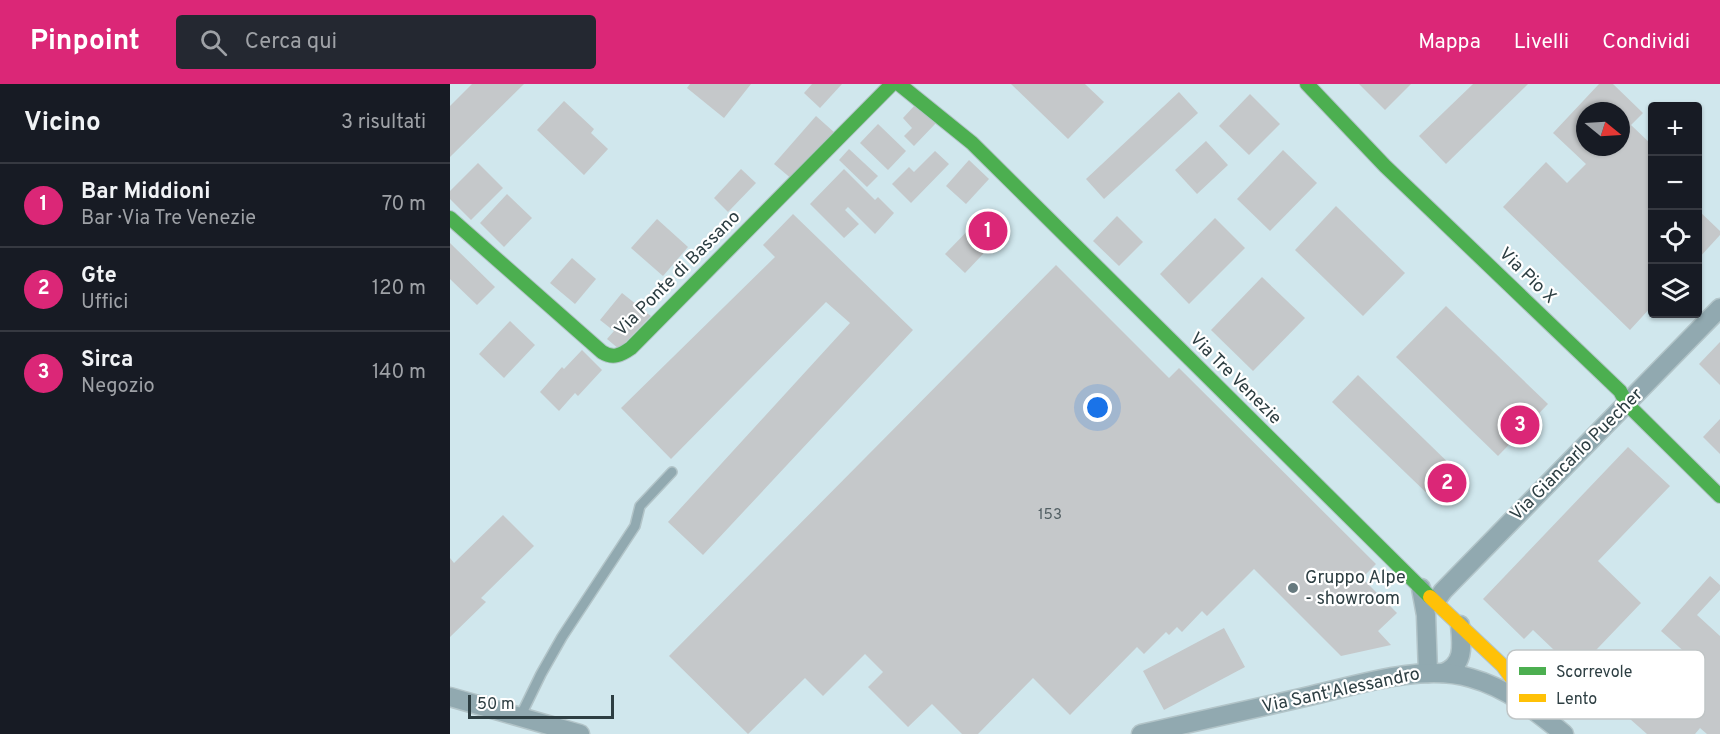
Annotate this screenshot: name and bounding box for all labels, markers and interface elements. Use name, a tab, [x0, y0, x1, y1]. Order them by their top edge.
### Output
search box	[176, 15, 596, 69]
text: Pinpoint	[30, 24, 140, 60]
icon: search	[197, 26, 230, 59]
text: Cerca qui	[245, 29, 337, 56]
text: Mappa	[1418, 29, 1481, 56]
text: Livelli	[1514, 29, 1569, 56]
text: Condividi	[1602, 29, 1690, 56]
north arrow	[1576, 102, 1630, 156]
map controls	[1648, 102, 1702, 318]
button: +	[1648, 102, 1702, 156]
text: Vicino	[24, 107, 101, 140]
text: 3 risultati	[341, 110, 426, 136]
button: −	[1648, 156, 1702, 210]
text: Bar Middioni	[81, 179, 211, 206]
text: 1	[40, 192, 48, 218]
text: 70 m	[382, 192, 426, 218]
text: Bar · Via Tre Venezie	[81, 206, 256, 232]
street label: Via Ponte di Bassano	[610, 206, 746, 342]
pin: 1	[968, 208, 1008, 254]
button: locate	[1648, 210, 1702, 264]
street label: Via Pio X	[1493, 243, 1561, 309]
text: Gte	[81, 263, 117, 290]
button: layers	[1648, 264, 1702, 318]
text: 2	[37, 276, 50, 302]
text: 120 m	[372, 276, 426, 302]
text: Uffici	[81, 290, 128, 316]
street label: Via Tre Venezie	[1184, 328, 1286, 430]
text: Sirca	[81, 347, 133, 374]
text: 3	[38, 360, 50, 386]
text: 140 m	[372, 360, 426, 386]
text: Negozio	[81, 374, 155, 400]
street label: Via Giancarlo Puecher	[1506, 384, 1648, 526]
your location	[1083, 393, 1112, 422]
pin: 3	[1500, 402, 1540, 448]
pin: 2	[1428, 460, 1466, 506]
house number: 153	[1038, 506, 1062, 525]
place label: Gruppo Alpe - showroom	[1305, 567, 1406, 611]
marker: Gruppo Alpe - showroom	[1286, 581, 1300, 595]
legend	[1507, 650, 1705, 719]
street label: Via Sant'Alessandro	[1260, 663, 1422, 719]
text: Scorrevole	[1556, 663, 1632, 683]
text: Lento	[1556, 690, 1597, 710]
scale bar	[468, 692, 614, 720]
text: 50 m	[477, 695, 515, 715]

